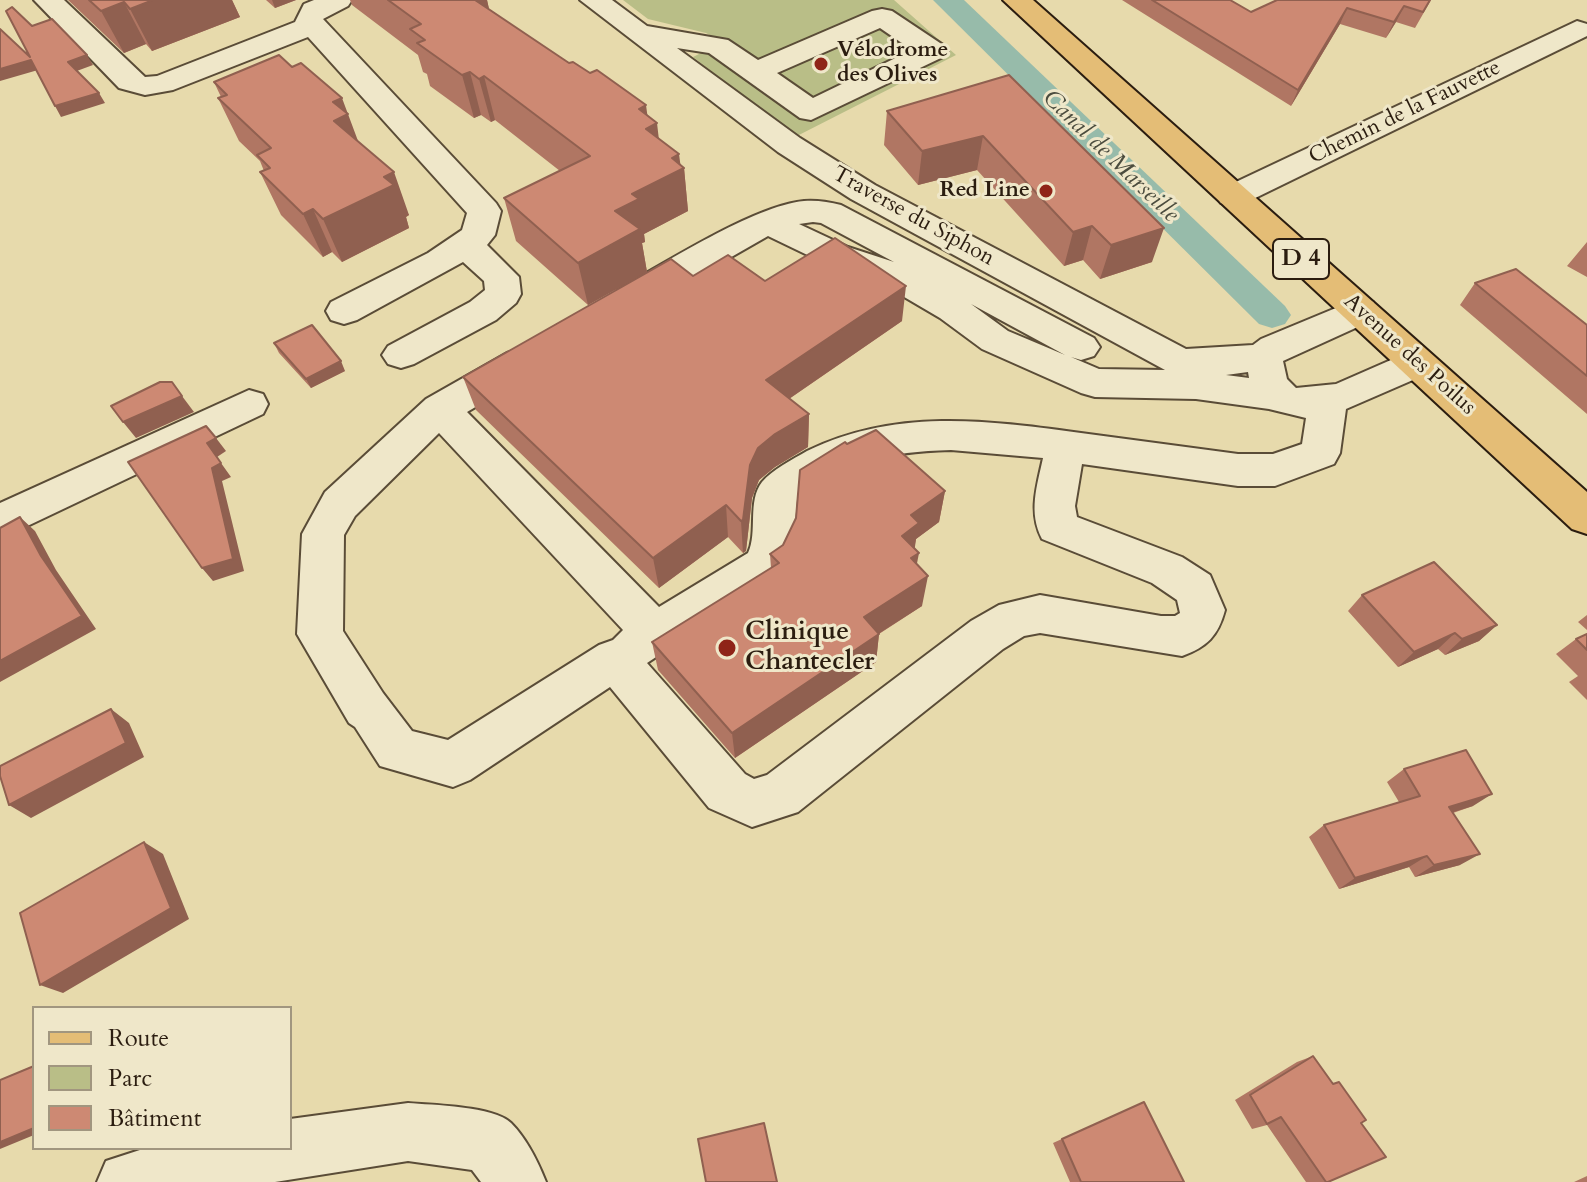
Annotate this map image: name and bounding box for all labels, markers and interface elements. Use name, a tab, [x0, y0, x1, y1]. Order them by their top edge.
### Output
place label: Vélodrome des Olives	[837, 38, 948, 90]
marker: Vélodrome des Olives	[812, 55, 830, 73]
street label: Chemin de la Fauvette	[1305, 55, 1505, 171]
water label: Canal de Marseille	[1036, 85, 1184, 229]
street label: Traverse du Siphon	[827, 162, 999, 272]
place label: Red Line	[939, 178, 1030, 204]
marker: Red Line	[1037, 182, 1055, 200]
road number: D 4	[1273, 239, 1329, 279]
street label: Avenue des Poilus	[1338, 289, 1480, 421]
place label: Clinique Chantecler	[745, 617, 874, 678]
marker: Clinique Chantecler	[716, 637, 738, 659]
legend	[32, 1006, 292, 1150]
text: Route	[108, 1022, 169, 1055]
text: Parc	[108, 1062, 152, 1095]
text: Bâtiment	[108, 1102, 201, 1135]

